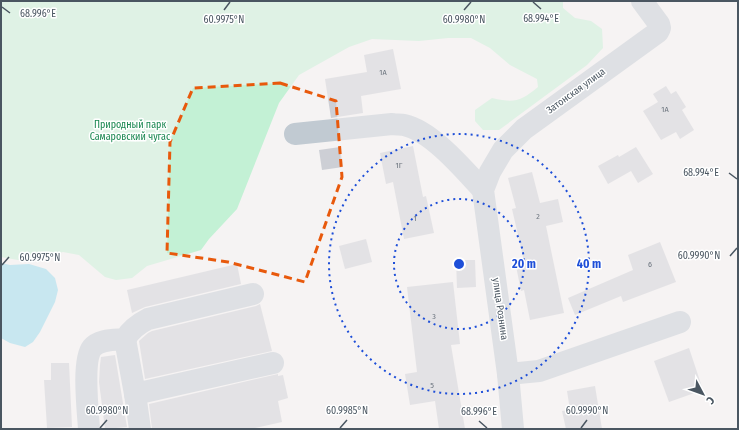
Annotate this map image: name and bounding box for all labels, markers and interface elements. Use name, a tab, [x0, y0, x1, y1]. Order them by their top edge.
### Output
text: 68.996°E	[20, 8, 56, 20]
text: 68.994°E	[523, 13, 559, 25]
text: 60.9975°N	[204, 14, 244, 26]
text: 60.9980°N	[443, 14, 485, 26]
street label: Затонская улица	[544, 66, 608, 116]
house number: 1А	[379, 68, 387, 77]
house number: 1А	[661, 105, 669, 114]
park label: Природный парк Самаровский чугас	[90, 119, 171, 143]
house number: 1Г	[396, 161, 403, 170]
text: 68.994°E	[683, 167, 719, 179]
house number: 2	[536, 212, 540, 221]
house number: 1	[413, 214, 417, 223]
text: 60.9990°N	[678, 250, 720, 262]
text: 60.9975°N	[20, 252, 60, 264]
centre of rings	[452, 257, 466, 271]
text: 20 m	[511, 257, 536, 271]
text: 40 m	[577, 257, 601, 271]
house number: 6	[648, 260, 652, 269]
street label: улица Рознина	[490, 277, 510, 341]
house number: 3	[432, 312, 436, 321]
north arrow	[683, 374, 723, 414]
house number: 5	[430, 381, 434, 390]
text: С	[703, 394, 717, 407]
text: 60.9980°N	[86, 405, 128, 417]
text: 60.9985°N	[326, 405, 368, 417]
text: 60.9990°N	[566, 405, 608, 417]
text: 68.996°E	[461, 406, 497, 418]

